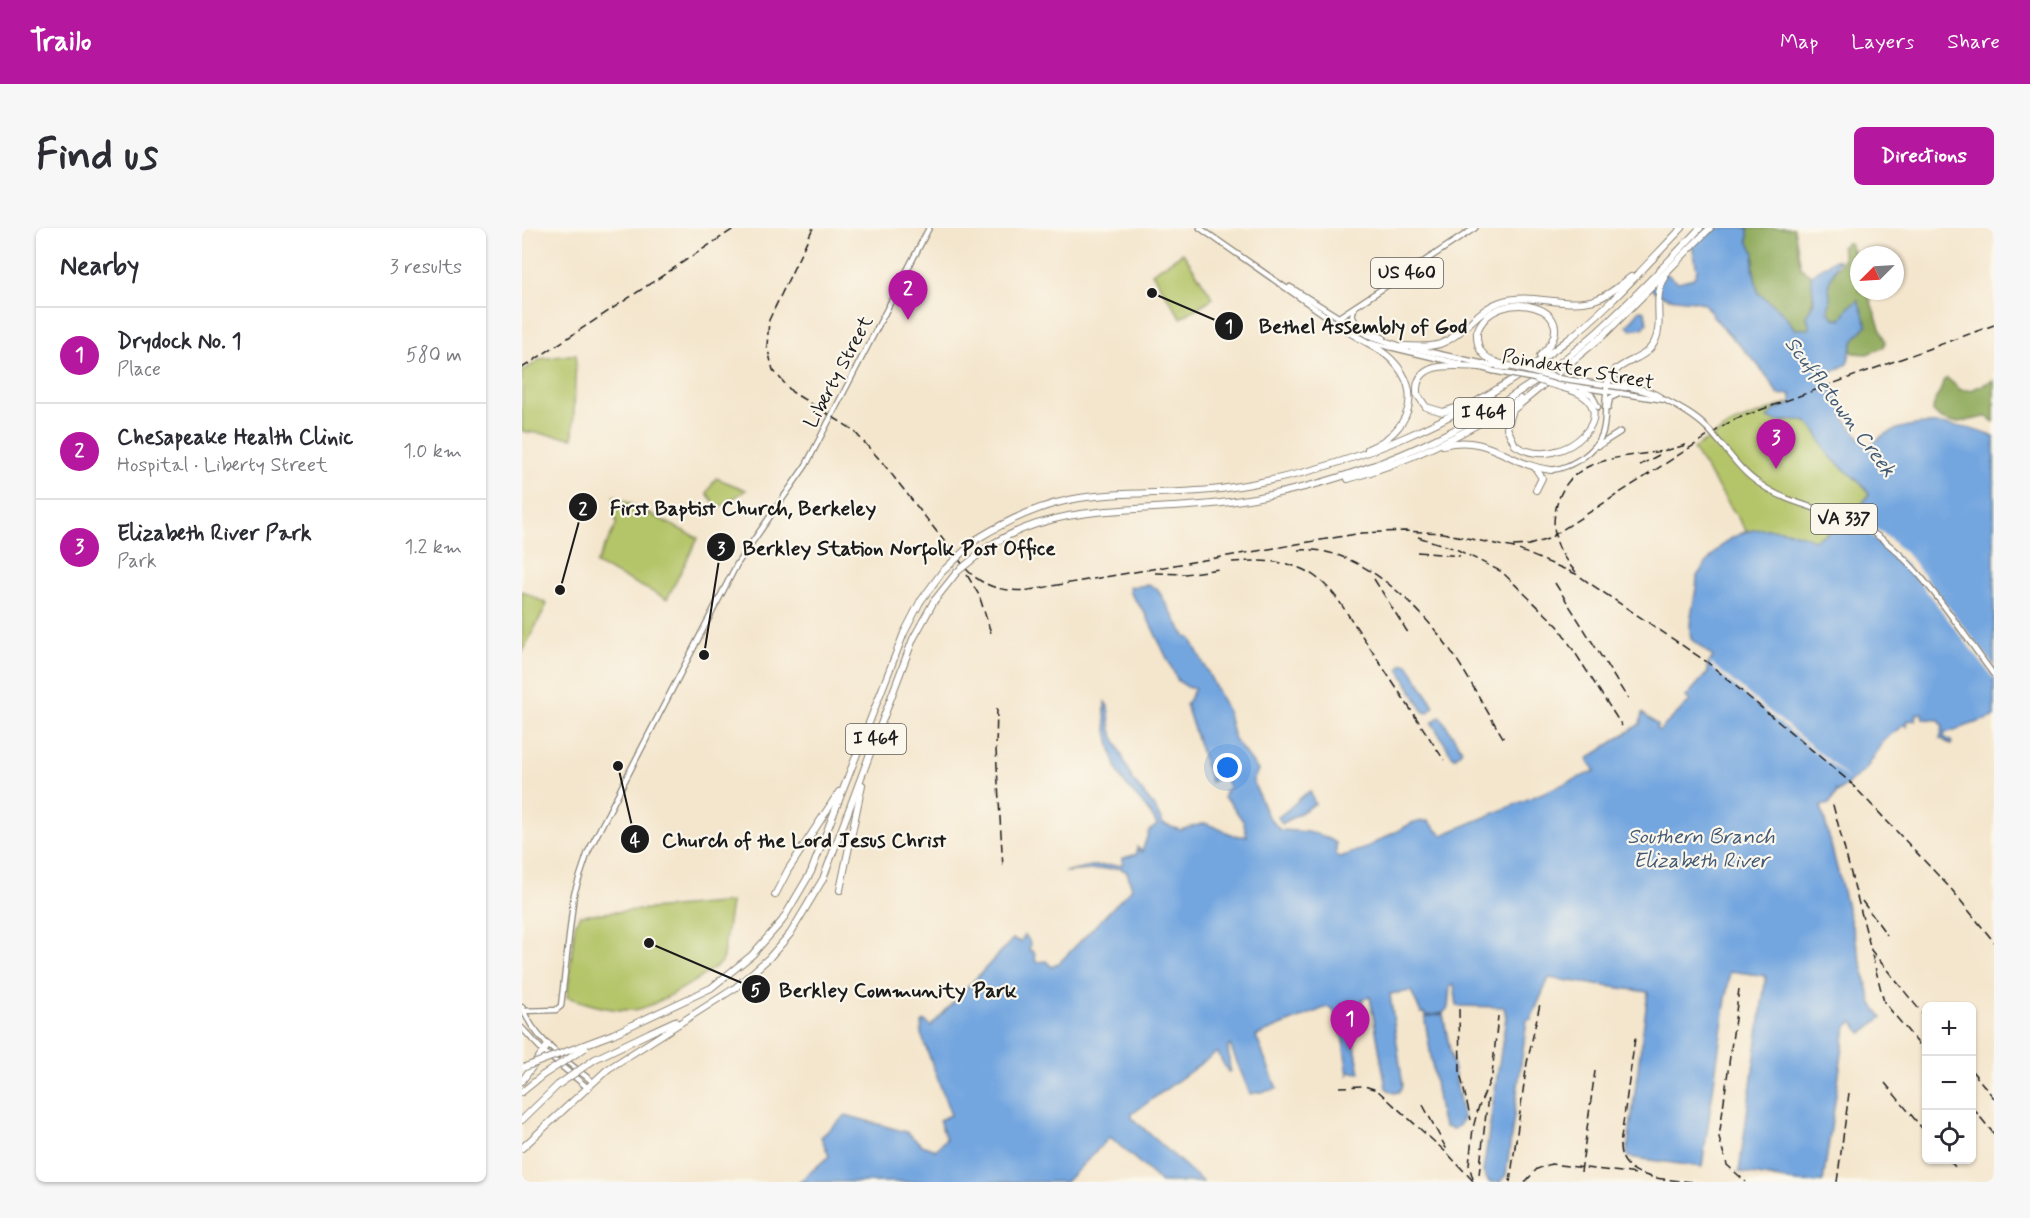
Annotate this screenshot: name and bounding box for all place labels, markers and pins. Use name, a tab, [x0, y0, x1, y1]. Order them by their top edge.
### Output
pin: 2	[888, 270, 928, 320]
callout: Bethel Assembly of God	[1214, 306, 1483, 345]
pin: 3	[1756, 420, 1796, 469]
callout: First Baptist Church, Berkeley	[568, 488, 888, 527]
callout: Berkley Station Norfolk Post Office	[706, 528, 1063, 567]
callout: Church of the Lord Jesus Christ	[620, 820, 959, 859]
callout: Berkley Community Park	[741, 970, 1024, 1009]
pin: 1	[1330, 1000, 1370, 1050]

